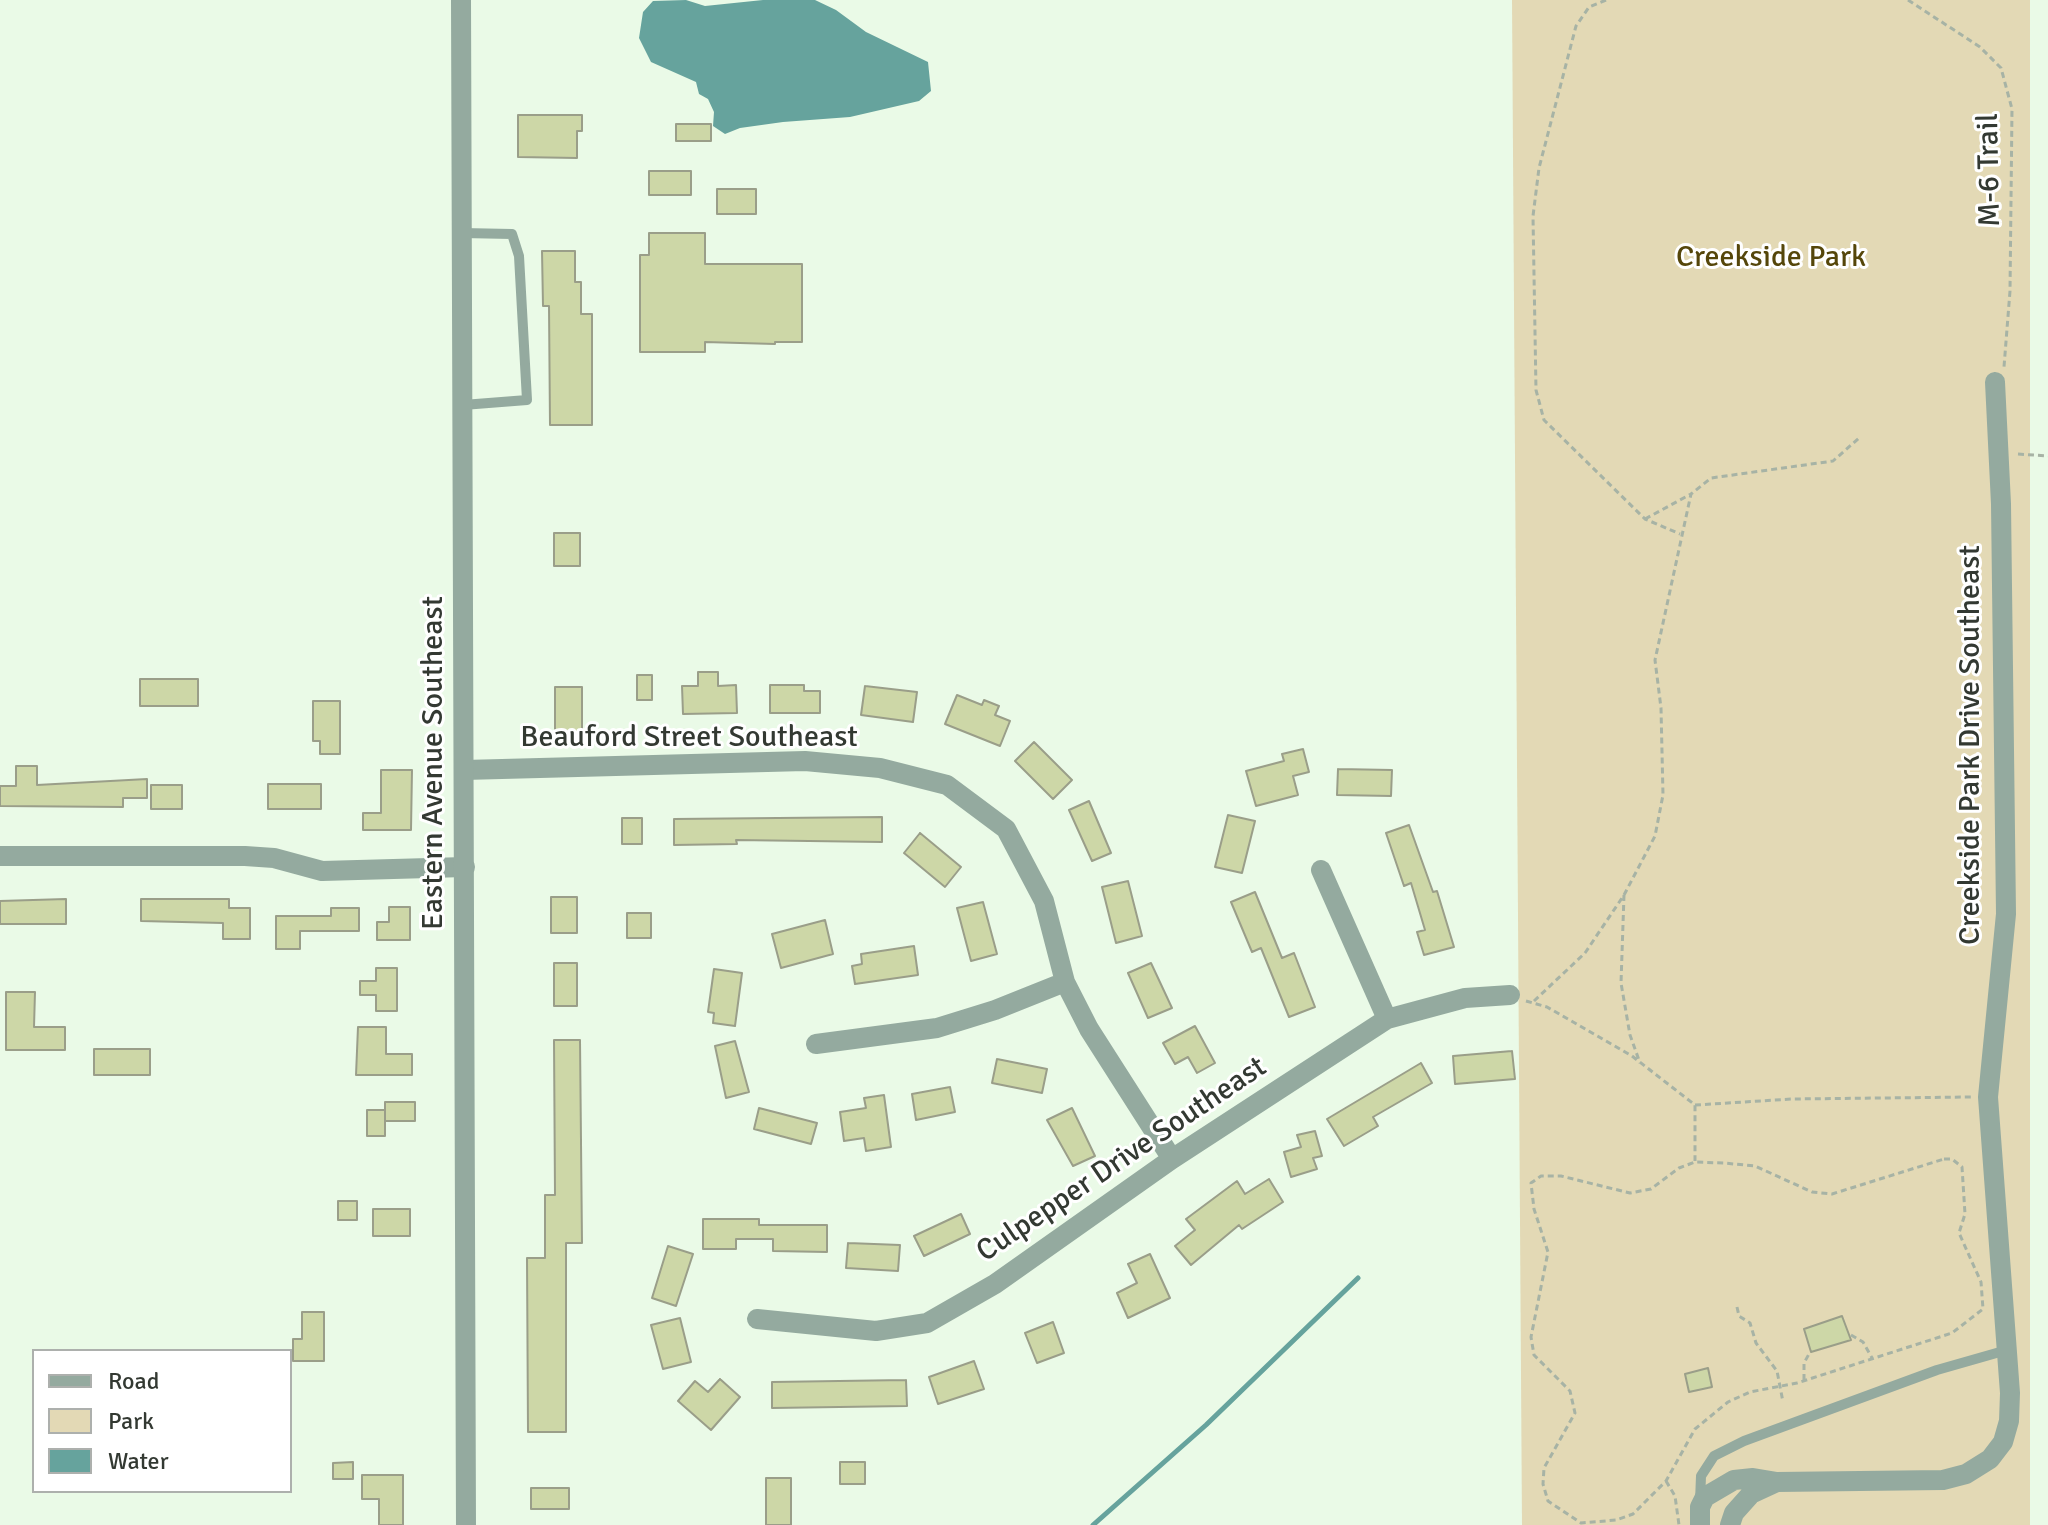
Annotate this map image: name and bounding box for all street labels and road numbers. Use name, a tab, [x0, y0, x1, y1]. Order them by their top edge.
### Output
street label: M-6 Trail	[1971, 113, 2009, 227]
street label: Creekside Park Drive Southeast	[1953, 545, 1989, 945]
street label: Eastern Avenue Southeast	[416, 596, 452, 930]
street label: Beauford Street Southeast	[520, 720, 858, 756]
street label: Culpepper Drive Southeast	[970, 1050, 1274, 1270]

